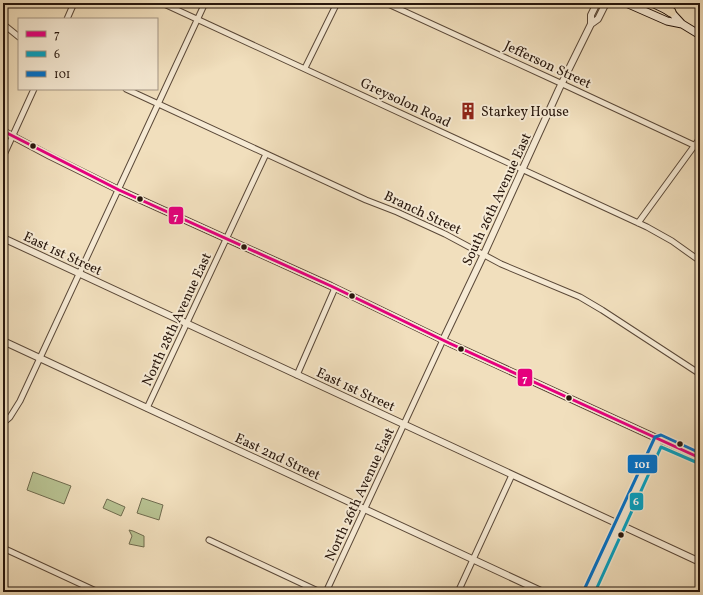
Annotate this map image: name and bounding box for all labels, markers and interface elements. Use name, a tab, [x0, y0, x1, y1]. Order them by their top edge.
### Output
legend	[18, 18, 158, 90]
text: 7	[54, 27, 60, 43]
street label: Jefferson Street	[501, 37, 594, 94]
text: 6	[54, 47, 60, 63]
text: 101	[54, 67, 71, 83]
street label: Greysolon Road	[357, 74, 454, 133]
building icon: Starkey House	[458, 101, 478, 121]
place label: Starkey House	[481, 103, 569, 122]
street label: South 26th Avenue East	[458, 130, 537, 269]
unlabelled marker	[28, 141, 38, 151]
street label: Branch Street	[380, 187, 464, 240]
unlabelled marker	[135, 194, 145, 204]
line badge: 7	[168, 206, 184, 225]
text: 7	[173, 210, 179, 225]
street label: East 1st Street	[20, 228, 105, 281]
unlabelled marker	[239, 242, 249, 252]
street label: North 28th Avenue East	[138, 250, 217, 390]
unlabelled marker	[347, 291, 357, 301]
unlabelled marker	[456, 344, 466, 354]
street label: East 1st Street	[313, 364, 398, 417]
line badge: 7	[517, 368, 533, 387]
text: 7	[522, 372, 528, 387]
unlabelled marker	[564, 393, 574, 403]
street label: North 26th Avenue East	[321, 425, 400, 564]
street label: East 2nd Street	[231, 429, 323, 486]
unlabelled marker	[675, 439, 685, 449]
line badge: 101	[627, 454, 658, 474]
text: 101	[634, 458, 650, 473]
line badge: 6	[629, 492, 644, 511]
text: 6	[633, 495, 639, 510]
unlabelled marker	[616, 530, 626, 540]

